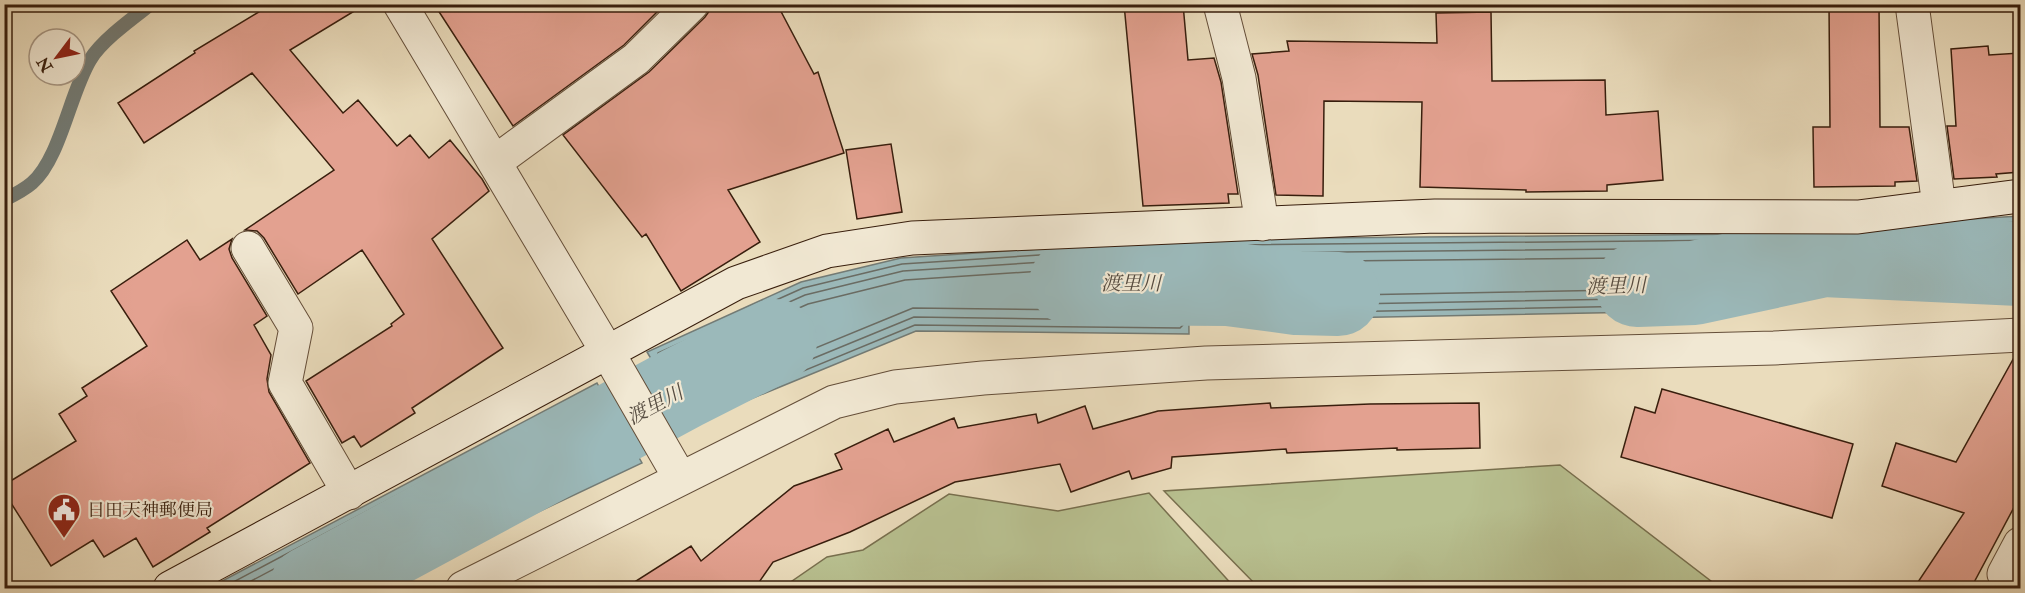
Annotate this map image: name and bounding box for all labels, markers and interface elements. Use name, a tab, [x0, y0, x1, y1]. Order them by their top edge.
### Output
north arrow	[27, 27, 87, 87]
text: N	[32, 52, 58, 77]
water label: 渡里川	[1101, 271, 1163, 296]
water label: 渡里川	[1586, 272, 1648, 300]
water label: 渡里川	[623, 379, 689, 430]
public building icon: 日田天神郵便局	[46, 492, 82, 539]
place label: 日田天神郵便局	[87, 499, 213, 522]

